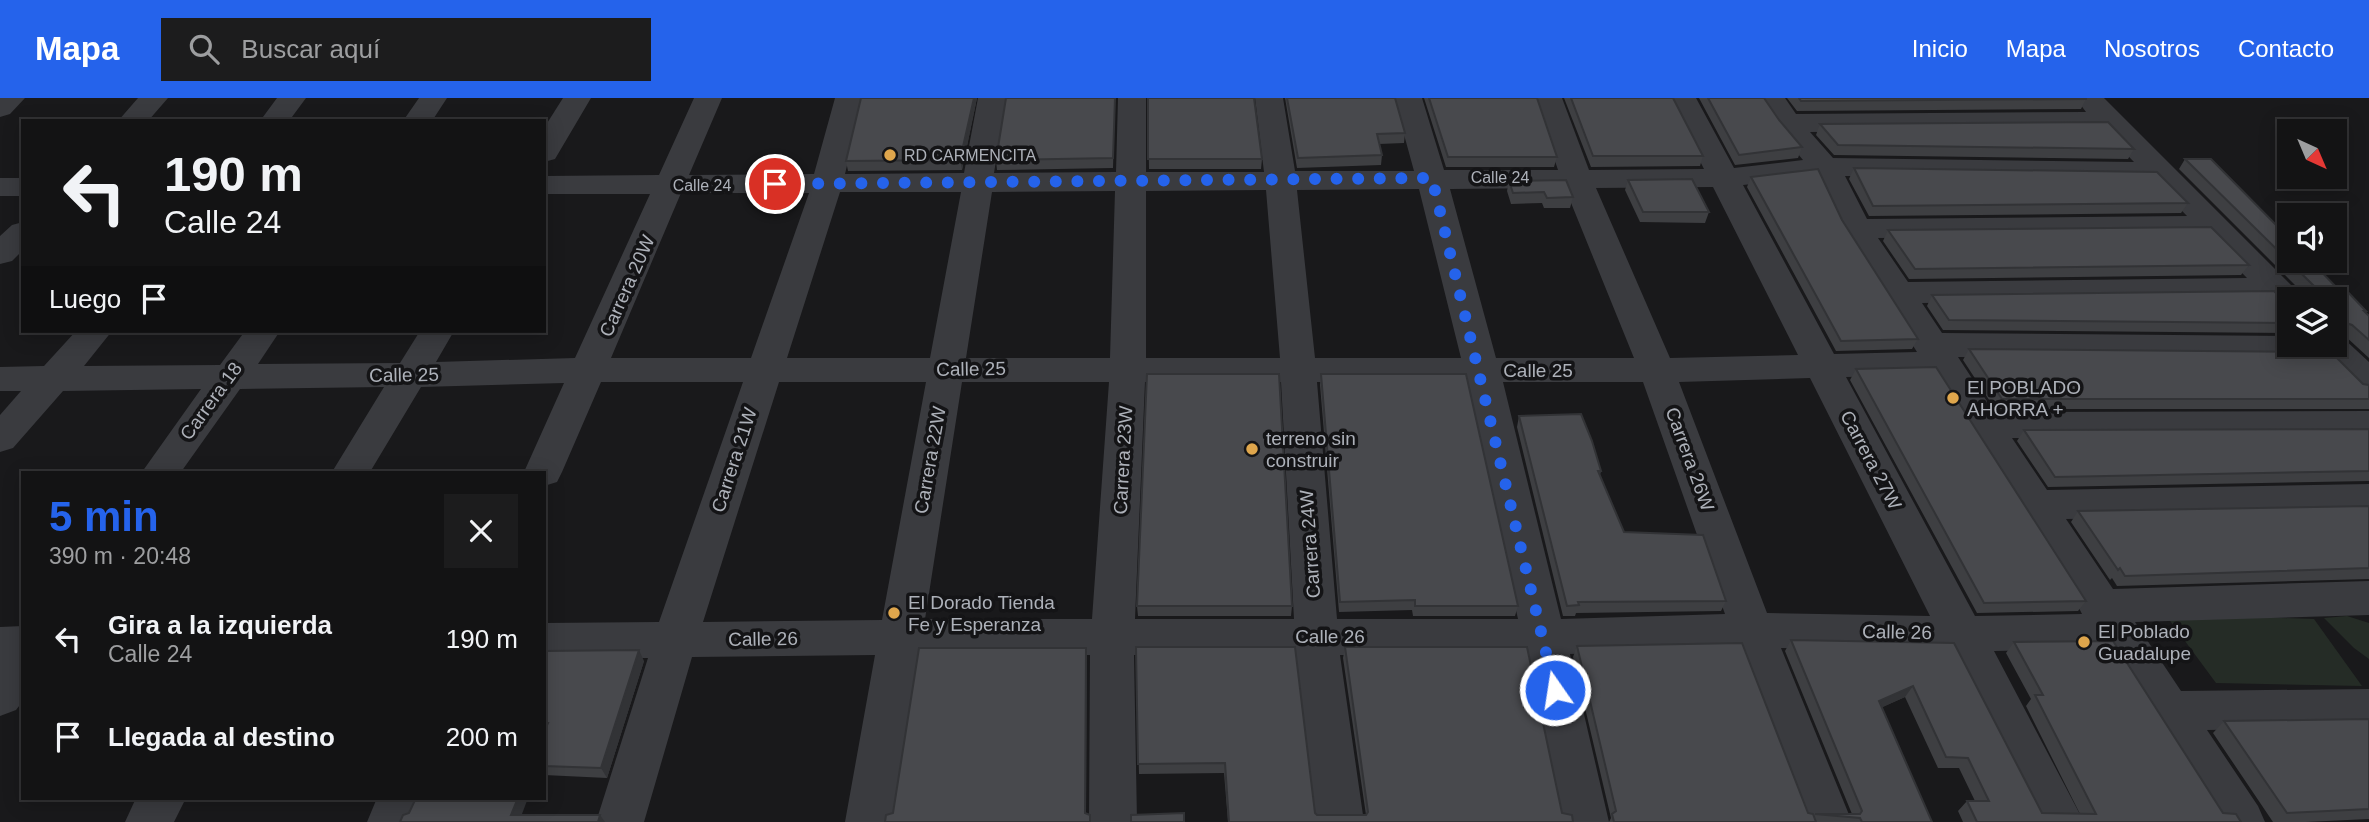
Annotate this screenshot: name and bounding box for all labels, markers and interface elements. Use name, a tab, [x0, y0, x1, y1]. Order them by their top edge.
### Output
search box	[161, 18, 651, 81]
text: Mapa	[35, 30, 119, 67]
icon: search	[185, 30, 223, 68]
text: Buscar aquí	[241, 34, 380, 64]
text: Inicio	[1912, 35, 1968, 62]
text: Mapa	[2006, 35, 2066, 62]
text: Nosotros	[2104, 35, 2200, 62]
text: Contacto	[2238, 35, 2334, 62]
north arrow	[2277, 119, 2347, 189]
map controls	[2277, 119, 2347, 357]
icon: left	[49, 147, 140, 238]
text: 190 m	[164, 147, 303, 201]
marker: RD CARMENCITA	[882, 147, 898, 163]
place label: RD CARMENCITA	[904, 147, 1036, 164]
pin	[745, 154, 805, 214]
icon: arrive	[756, 165, 794, 203]
street label: Calle 24	[1471, 169, 1529, 186]
street label: Calle 24	[673, 177, 731, 194]
button: sound	[2277, 203, 2347, 273]
text: Calle 24	[164, 204, 281, 240]
street label: Carrera 20W	[595, 232, 659, 340]
icon: arrive	[135, 280, 173, 318]
text: Luego	[49, 284, 121, 314]
button: layers	[2277, 287, 2347, 357]
street label: Carrera 18	[176, 358, 246, 444]
street label: Calle 25	[936, 358, 1006, 380]
street label: Calle 25	[1503, 360, 1573, 381]
street label: Calle 25	[369, 364, 439, 386]
place label: El POBLADO AHORRA +	[1967, 377, 2081, 420]
marker: El POBLADO AHORRA +	[1945, 390, 1961, 406]
street label: Carrera 26W	[1662, 404, 1718, 514]
street label: Carrera 21W	[707, 405, 761, 515]
street label: Carrera 22W	[910, 405, 950, 515]
street label: Carrera 23W	[1110, 405, 1136, 515]
street label: Carrera 27W	[1836, 407, 1906, 513]
place label: terreno sin construir	[1266, 428, 1356, 471]
marker: terreno sin construir	[1244, 441, 1260, 457]
street label: Carrera 24W	[1296, 489, 1324, 599]
text: 5 min	[49, 493, 159, 540]
button: close	[444, 494, 518, 568]
text: 390 m · 20:48	[49, 543, 191, 569]
place label: El Dorado Tienda Fe y Esperanza	[908, 592, 1055, 635]
marker: El Dorado Tienda Fe y Esperanza	[886, 605, 902, 621]
text: Gira a la izquierda	[108, 610, 332, 640]
icon: left	[49, 620, 87, 658]
street label: Calle 26	[1862, 621, 1932, 643]
place label: El Poblado Guadalupe	[2098, 621, 2191, 664]
text: 190 m	[446, 624, 518, 654]
street label: Calle 26	[1295, 626, 1365, 647]
street label: Calle 26	[728, 628, 798, 650]
marker: El Poblado Guadalupe	[2076, 634, 2092, 650]
text: Calle 24	[108, 641, 192, 667]
position arrow	[1518, 653, 1592, 727]
icon: arrive	[49, 718, 87, 756]
text: Llegada al destino	[108, 722, 335, 752]
text: 200 m	[446, 722, 518, 752]

